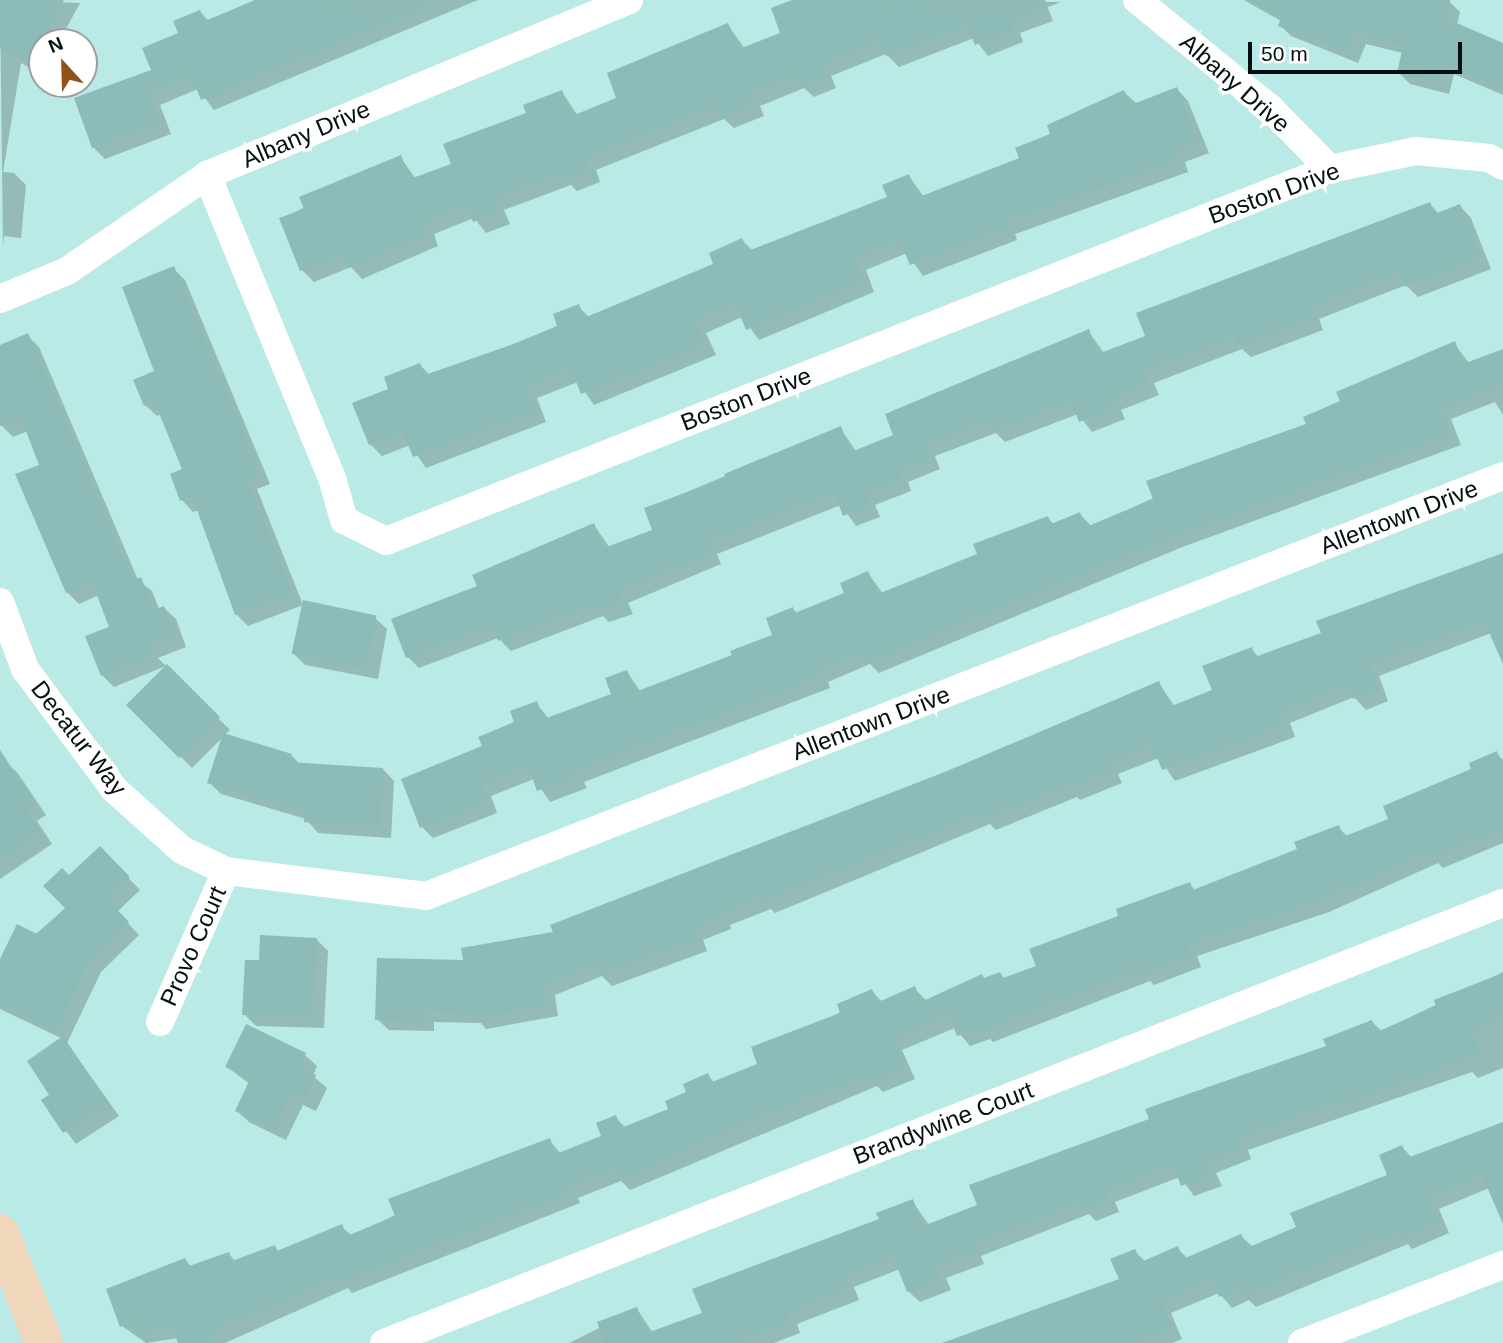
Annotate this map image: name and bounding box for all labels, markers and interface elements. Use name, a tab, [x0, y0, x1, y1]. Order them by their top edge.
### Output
north arrow	[28, 28, 98, 98]
street label: Albany Drive	[1174, 28, 1296, 138]
scale bar	[1251, 28, 1464, 72]
text: N	[45, 33, 66, 57]
text: 50 m	[1261, 42, 1308, 65]
street label: Albany Drive	[238, 94, 374, 174]
street label: Boston Drive	[1205, 156, 1343, 230]
street label: Boston Drive	[677, 361, 815, 437]
street label: Allentown Drive	[1316, 474, 1482, 560]
street label: Decatur Way	[25, 675, 133, 801]
street label: Allentown Drive	[788, 680, 954, 766]
street label: Provo Court	[154, 882, 232, 1010]
street label: Brandywine Court	[849, 1075, 1037, 1171]

